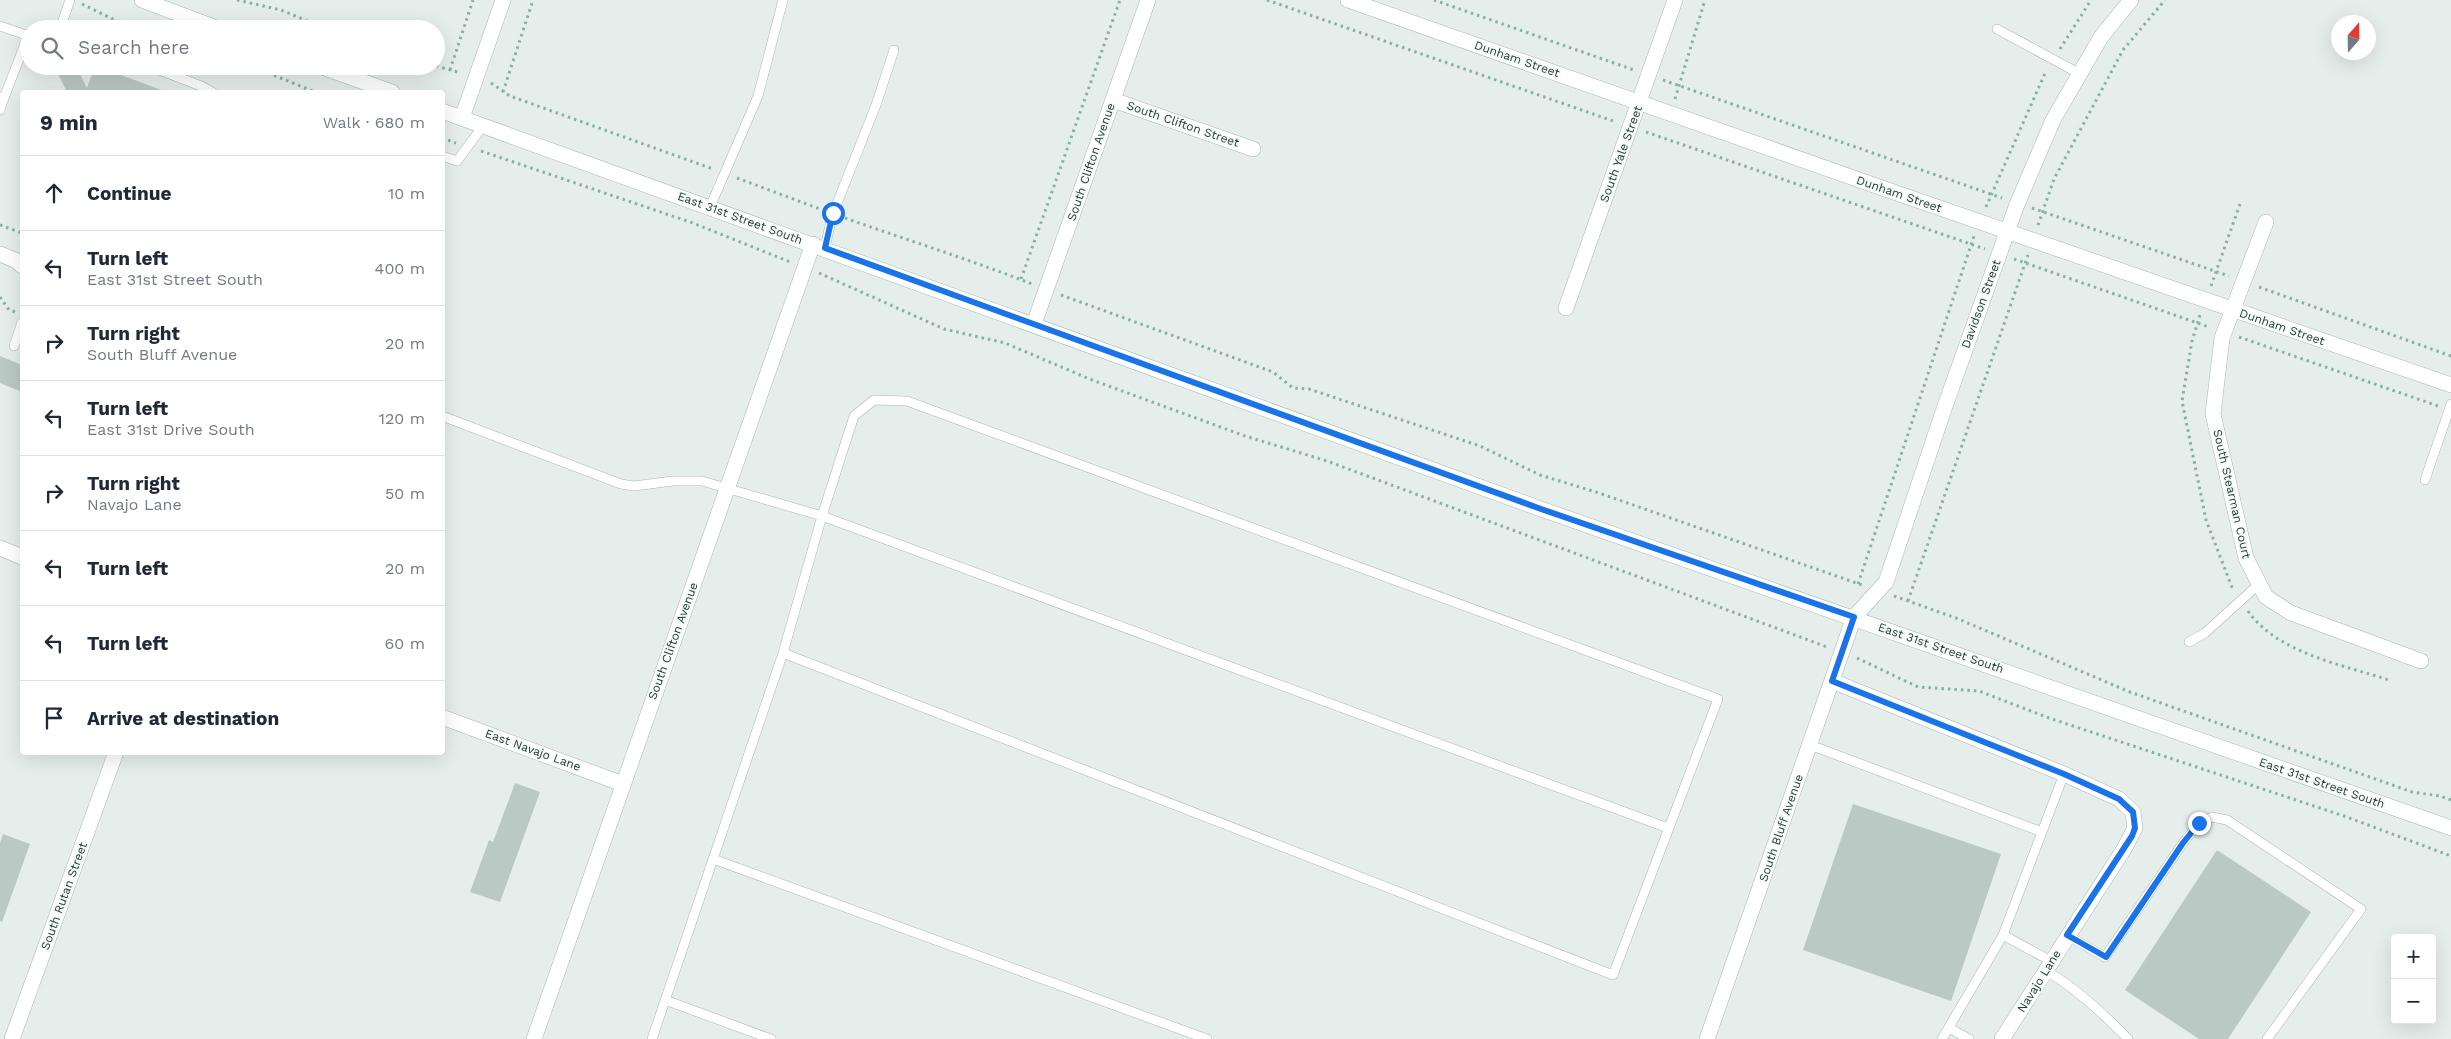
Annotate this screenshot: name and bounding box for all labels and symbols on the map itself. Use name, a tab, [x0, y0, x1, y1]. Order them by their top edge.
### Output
north arrow	[2331, 15, 2376, 60]
street label: Dunham Street	[1472, 38, 1562, 80]
street label: South Clifton Street	[1125, 98, 1241, 150]
street label: South Clifton Avenue	[1064, 101, 1118, 223]
street label: South Yale Street	[1597, 104, 1645, 204]
street label: Dunham Street	[1854, 173, 1944, 215]
street label: East 31st Street South	[676, 189, 804, 247]
route start	[822, 202, 845, 225]
street label: Davidson Street	[1958, 258, 2004, 350]
street label: Dunham Street	[2237, 306, 2327, 348]
street label: South Stearman Court	[2210, 428, 2254, 560]
street label: South Clifton Avenue	[645, 580, 701, 702]
street label: East 31st Street South	[1876, 620, 2006, 676]
street label: East Navajo Lane	[483, 726, 583, 774]
street label: East 31st Street South	[2257, 755, 2387, 811]
street label: South Bluff Avenue	[1756, 772, 1806, 884]
route end	[2188, 812, 2211, 835]
street label: South Rutan Street	[38, 840, 90, 952]
street label: Navajo Lane	[2014, 947, 2064, 1015]

